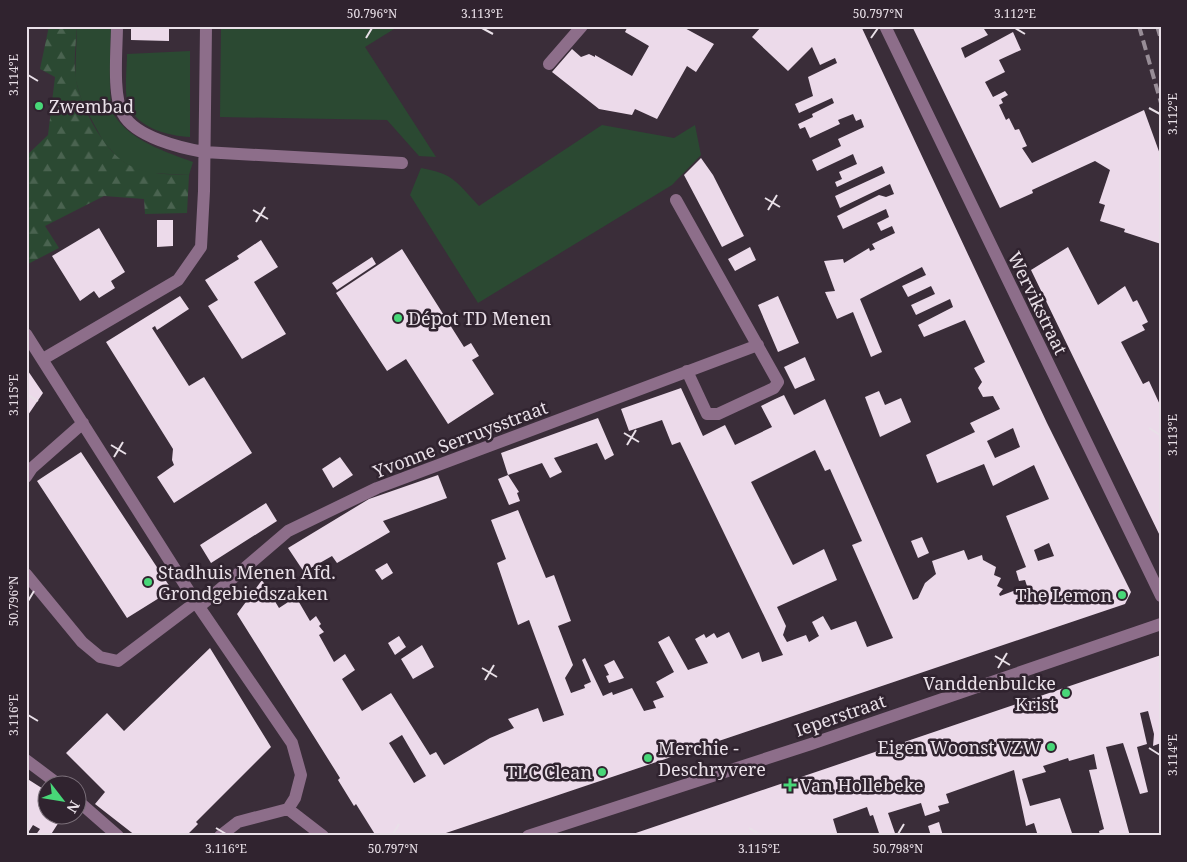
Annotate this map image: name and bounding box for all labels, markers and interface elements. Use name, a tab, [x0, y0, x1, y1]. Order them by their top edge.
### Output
text: 50.796°N	[347, 5, 397, 22]
text: 3.113°E	[461, 5, 503, 22]
text: 50.797°N	[853, 5, 903, 22]
text: 3.112°E	[994, 5, 1036, 22]
text: 3.114°E	[5, 54, 22, 96]
text: 3.112°E	[1164, 93, 1181, 135]
place label: Zwembad	[49, 94, 134, 118]
marker: Zwembad	[33, 100, 45, 112]
street label: Wervikstraat	[1003, 248, 1073, 358]
place label: Dépot TD Menen	[408, 306, 552, 330]
marker: Dépot TD Menen	[392, 312, 404, 324]
text: 3.115°E	[5, 374, 22, 416]
street label: Yvonne Serruysstraat	[368, 395, 551, 484]
text: 3.113°E	[1164, 414, 1181, 456]
place label: Stadhuis Menen Afd. Grondgebiedszaken	[158, 560, 336, 605]
text: 50.796°N	[5, 576, 22, 626]
marker: Stadhuis Menen Afd. Grondgebiedszaken	[142, 576, 154, 588]
place label: The Lemon	[1015, 583, 1112, 607]
marker: The Lemon	[1116, 589, 1128, 601]
place label: Vanddenbulcke Krist	[923, 671, 1056, 716]
marker: Vanddenbulcke Krist	[1060, 687, 1072, 699]
street label: Ieperstraat	[791, 688, 889, 742]
text: 3.116°E	[5, 694, 22, 736]
text: 3.114°E	[1164, 734, 1181, 776]
place label: Eigen Woonst VZW	[877, 735, 1041, 759]
place label: Merchie - Deschryvere	[658, 736, 766, 781]
marker: Eigen Woonst VZW	[1045, 741, 1057, 753]
marker: Merchie - Deschryvere	[642, 752, 654, 764]
place label: TLC Clean	[506, 760, 592, 784]
marker: TLC Clean	[596, 766, 608, 778]
place label: Van Hollebeke	[800, 773, 923, 797]
north arrow	[38, 774, 88, 824]
marker: Van Hollebeke	[784, 779, 796, 791]
text: N	[63, 797, 85, 817]
text: 3.116°E	[205, 840, 247, 857]
text: 50.797°N	[368, 840, 418, 857]
text: 3.115°E	[738, 840, 780, 857]
text: 50.798°N	[873, 840, 923, 857]

